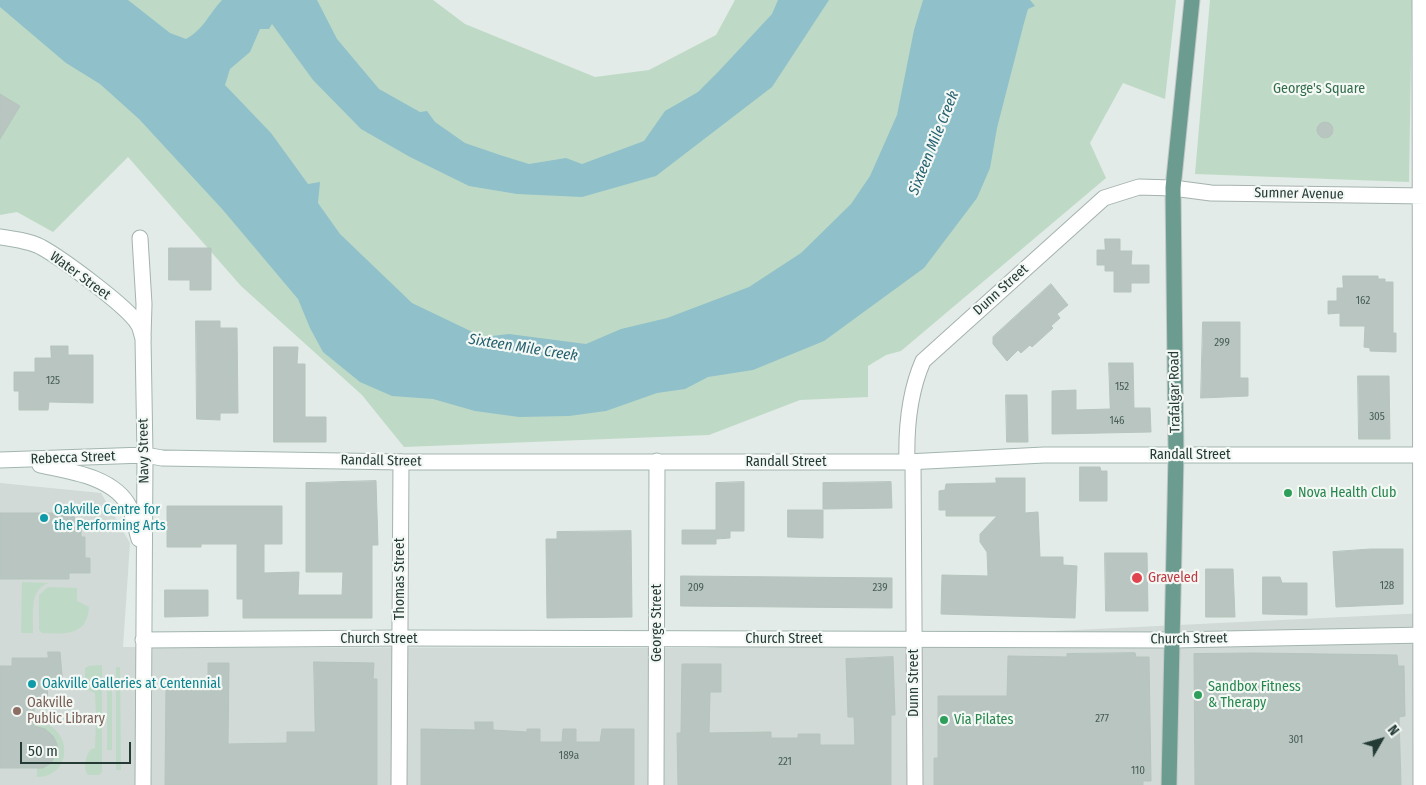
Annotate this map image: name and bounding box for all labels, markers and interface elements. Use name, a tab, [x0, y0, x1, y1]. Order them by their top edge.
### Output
park label: George's Square	[1273, 81, 1365, 97]
water label: Sixteen Mile Creek	[905, 89, 963, 197]
street label: Sumner Avenue	[1254, 185, 1344, 203]
street label: Water Street	[46, 248, 114, 304]
street label: Dunn Street	[970, 261, 1032, 319]
house number: 162	[1356, 294, 1370, 308]
water label: Sixteen Mile Creek	[467, 330, 579, 366]
house number: 299	[1214, 336, 1230, 350]
street label: Trafalgar Road	[1166, 351, 1184, 433]
house number: 125	[46, 374, 60, 388]
house number: 152	[1115, 380, 1129, 394]
house number: 305	[1369, 410, 1385, 424]
house number: 146	[1109, 414, 1125, 428]
street label: Navy Street	[135, 418, 153, 484]
street label: Randall Street	[1149, 447, 1231, 463]
street label: Rebecca Street	[30, 448, 116, 468]
street label: Randall Street	[340, 452, 422, 470]
street label: Randall Street	[745, 454, 827, 470]
place label: Nova Health Club	[1298, 485, 1396, 501]
marker: Nova Health Club	[1282, 487, 1294, 499]
place label: Oakville Centre for the Performing Arts	[54, 502, 166, 534]
marker: Oakville Centre for the Performing Arts	[38, 512, 50, 524]
street label: Thomas Street	[392, 538, 408, 620]
place label: Graveled	[1148, 570, 1198, 586]
marker: Graveled	[1130, 571, 1144, 585]
house number: 128	[1380, 579, 1394, 593]
house number: 209	[688, 581, 704, 595]
house number: 239	[872, 581, 888, 595]
street label: George Street	[649, 584, 665, 662]
street label: Church Street	[1150, 630, 1228, 648]
street label: Church Street	[340, 631, 418, 647]
street label: Church Street	[745, 631, 823, 647]
street label: Dunn Street	[906, 649, 922, 717]
place label: Oakville Galleries at Centennial	[42, 676, 221, 692]
marker: Oakville Galleries at Centennial	[26, 678, 38, 690]
place label: Sandbox Fitness & Therapy	[1208, 679, 1301, 712]
marker: Sandbox Fitness & Therapy	[1192, 689, 1204, 701]
place label: Oakville Public Library	[27, 695, 105, 728]
marker: Oakville Public Library	[11, 705, 23, 717]
place label: Via Pilates	[954, 712, 1013, 728]
house number: 277	[1095, 712, 1109, 726]
marker: Via Pilates	[938, 714, 950, 726]
north arrow	[1356, 715, 1406, 765]
text: N	[1384, 722, 1402, 739]
scale bar	[22, 732, 134, 764]
house number: 301	[1289, 733, 1303, 747]
text: 50 m	[28, 742, 58, 760]
house number: 189a	[559, 749, 579, 763]
house number: 221	[778, 755, 792, 769]
house number: 110	[1131, 764, 1145, 778]

